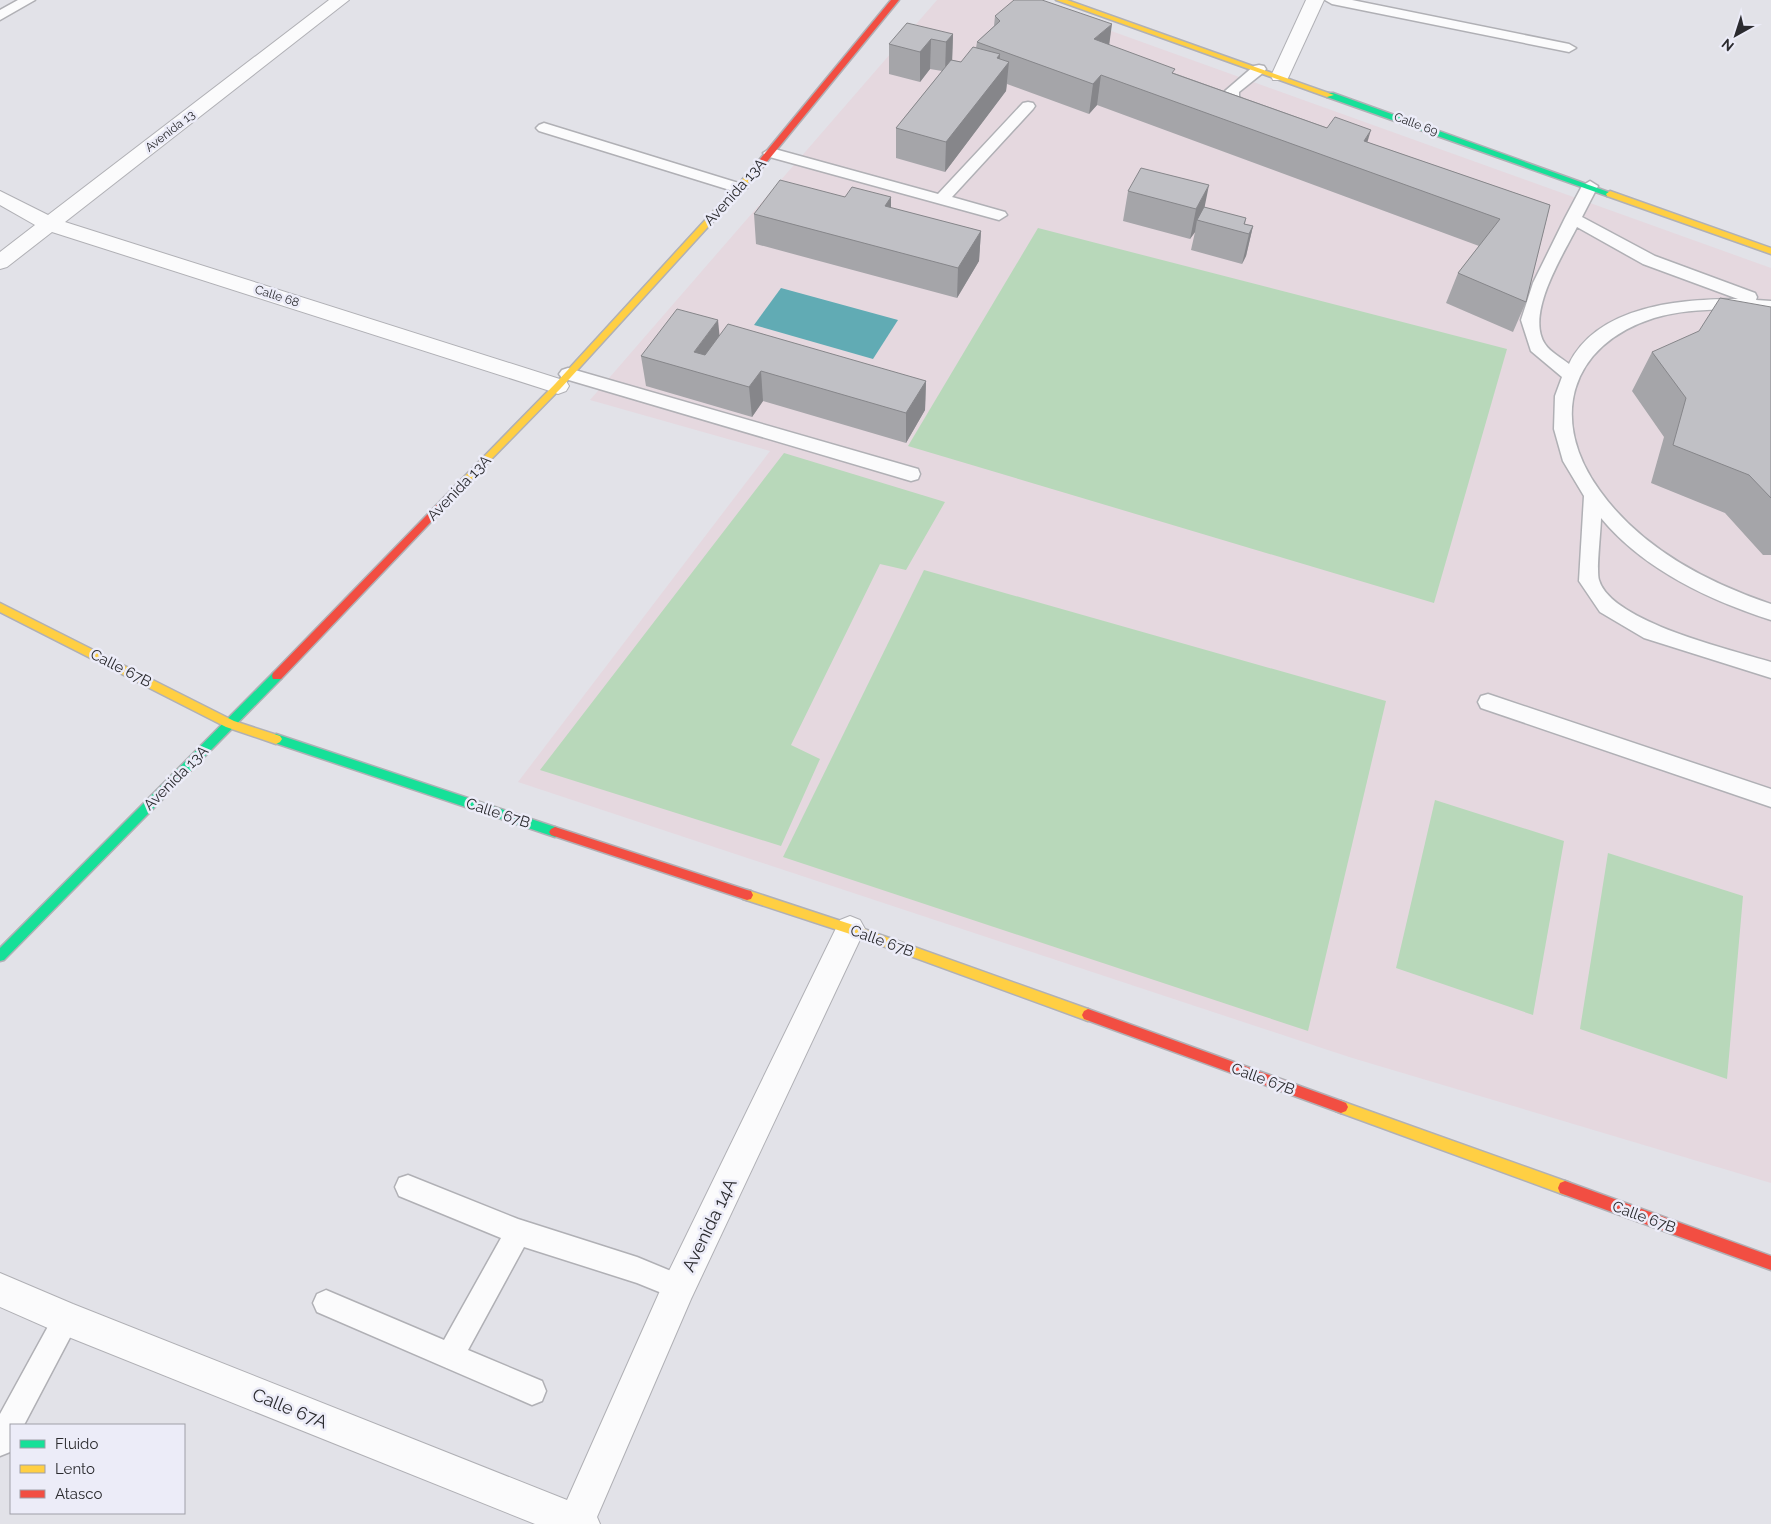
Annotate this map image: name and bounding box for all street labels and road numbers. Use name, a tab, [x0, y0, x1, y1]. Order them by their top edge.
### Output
street label: Avenida 13	[142, 107, 198, 155]
street label: Calle 69	[1392, 110, 1440, 138]
street label: Avenida 13A	[700, 155, 770, 229]
street label: Calle 68	[253, 282, 301, 310]
street label: Avenida 13A	[423, 452, 495, 524]
street label: Calle 67B	[87, 645, 155, 691]
street label: Avenida 13A	[140, 742, 212, 814]
street label: Calle 67B	[464, 794, 532, 832]
street label: Calle 67B	[848, 921, 916, 961]
street label: Calle 67B	[1229, 1059, 1297, 1099]
street label: Avenida 14A	[677, 1175, 741, 1275]
street label: Calle 67B	[1610, 1197, 1678, 1237]
street label: Calle 67A	[249, 1383, 331, 1433]

